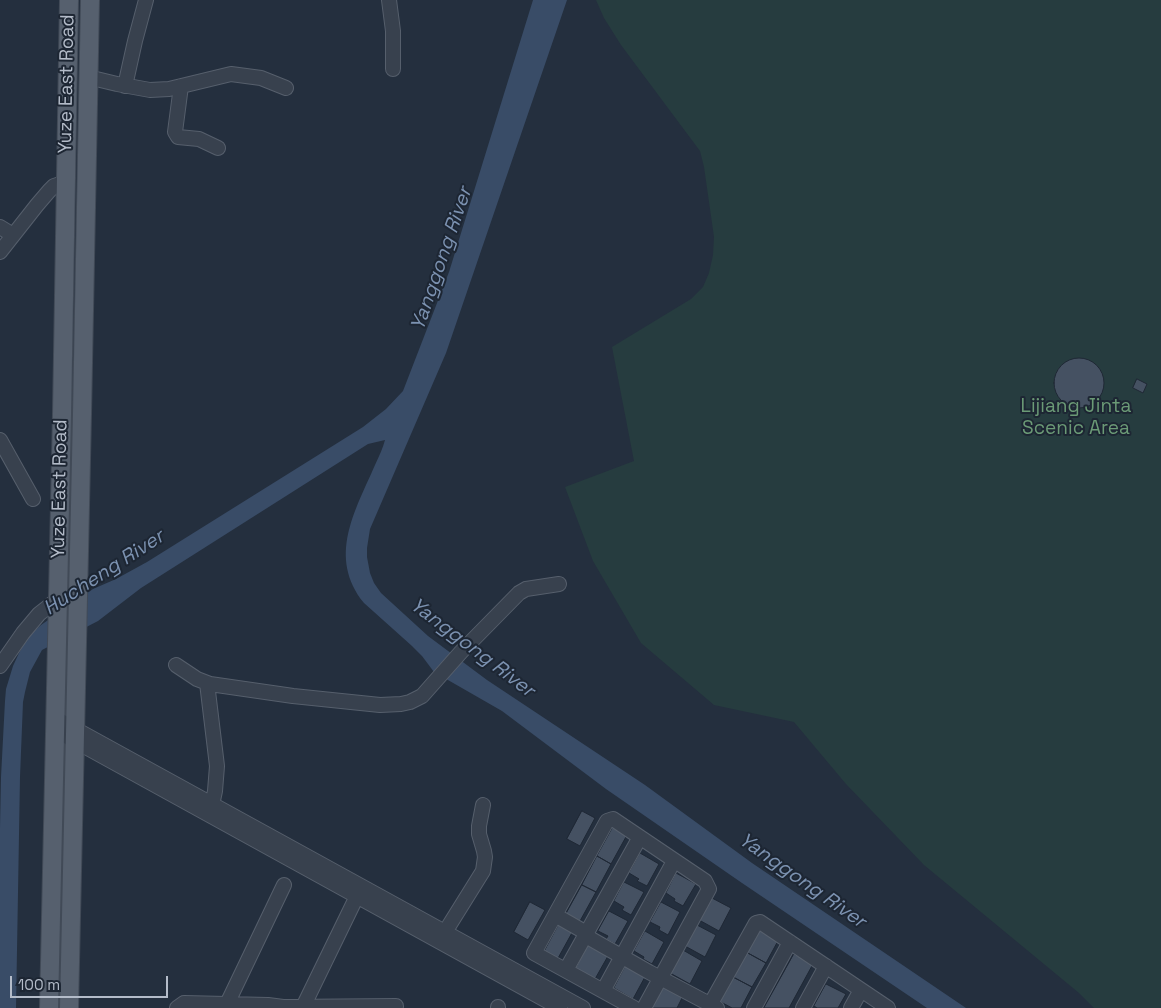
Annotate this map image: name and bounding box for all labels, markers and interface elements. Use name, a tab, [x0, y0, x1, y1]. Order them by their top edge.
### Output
street label: Yuze East Road	[54, 14, 80, 154]
water label: Yanggong River	[406, 184, 478, 334]
park label: Lijiang Jinta Scenic Area	[1021, 396, 1131, 440]
street label: Yuze East Road	[47, 419, 73, 559]
water label: Hucheng River	[39, 525, 169, 621]
water label: Yanggong River	[405, 593, 539, 703]
water label: Yanggong River	[734, 828, 870, 934]
scale bar	[12, 966, 170, 998]
text: 100 m	[18, 975, 60, 994]

